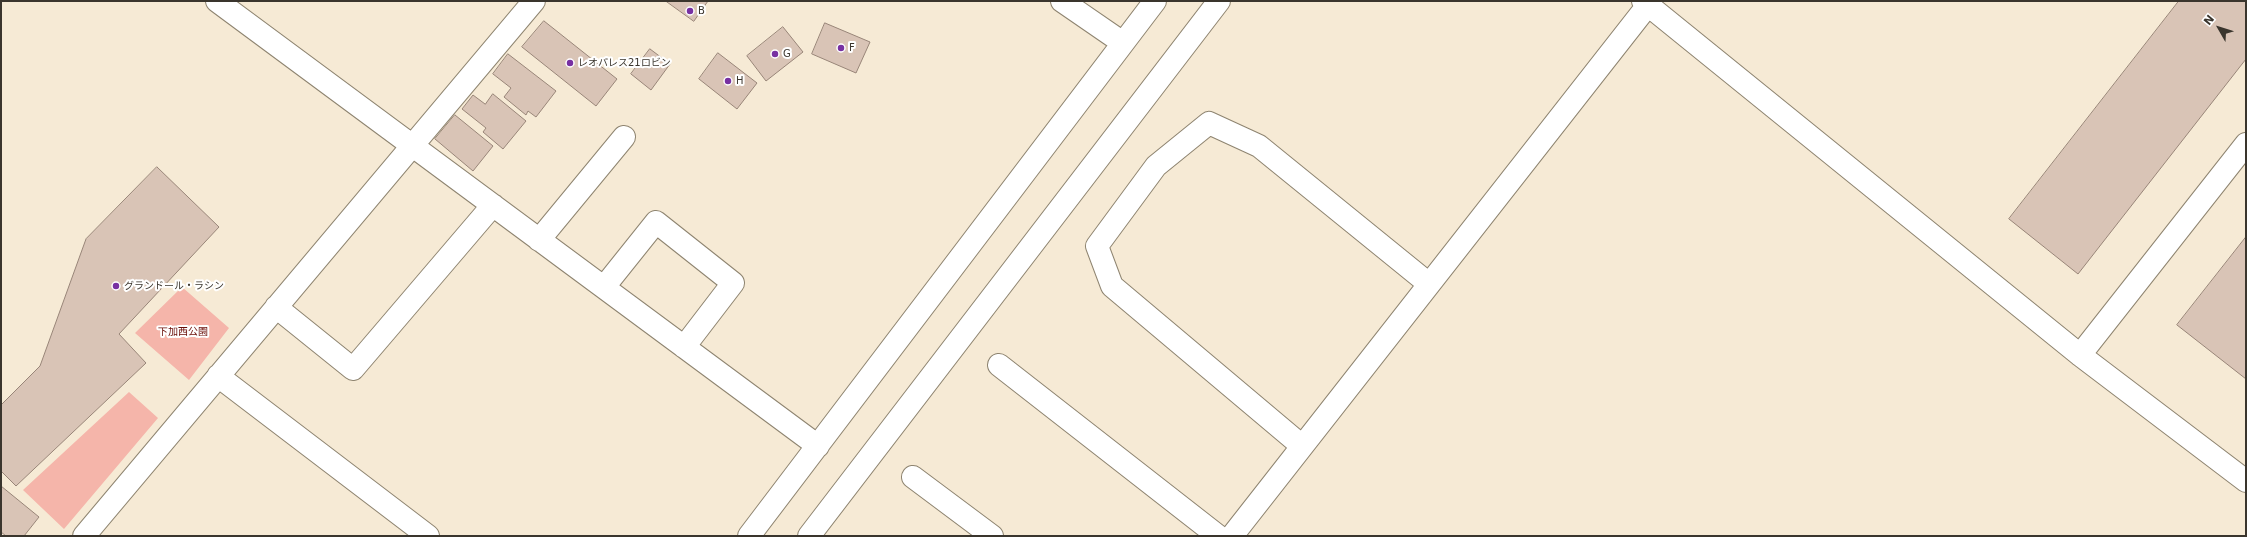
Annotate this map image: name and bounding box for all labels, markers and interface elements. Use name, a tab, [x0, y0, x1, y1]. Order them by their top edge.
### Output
place label: B	[698, 5, 705, 17]
marker: B	[685, 6, 695, 16]
north arrow	[2199, 8, 2239, 48]
text: N	[2201, 12, 2217, 28]
place label: F	[849, 42, 855, 54]
marker: F	[836, 43, 846, 53]
place label: G	[783, 48, 791, 60]
marker: G	[770, 49, 780, 59]
place label: レオパレス21ロビン	[578, 57, 671, 69]
marker: レオパレス21ロビン	[565, 58, 575, 68]
place label: H	[736, 75, 744, 87]
marker: H	[723, 76, 733, 86]
place label: グランドール・ラシン	[124, 280, 224, 292]
marker: グランドール・ラシン	[111, 281, 121, 291]
park label: 下加西公園	[158, 326, 208, 338]

